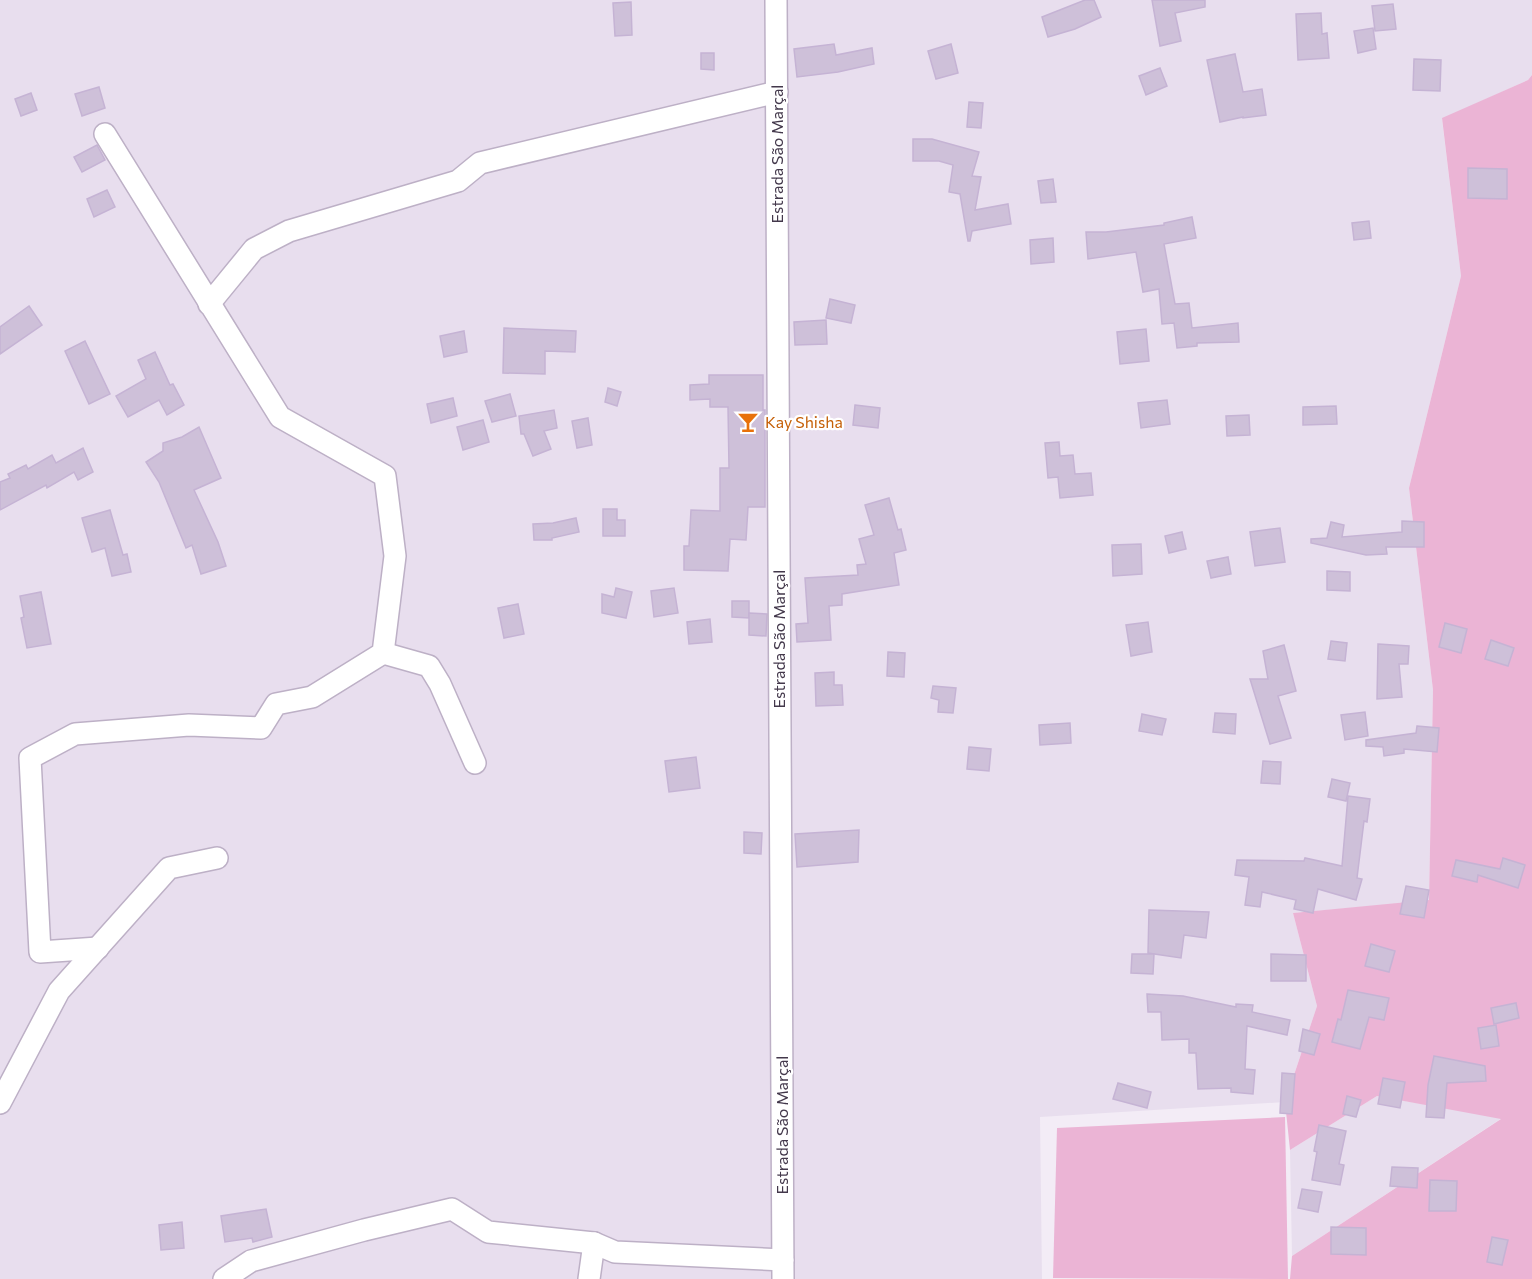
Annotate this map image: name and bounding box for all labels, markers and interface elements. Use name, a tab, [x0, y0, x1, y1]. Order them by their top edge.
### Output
street label: Estrada São Marçal	[767, 85, 786, 223]
bar icon: Kay Shisha	[736, 410, 760, 434]
place label: Kay Shisha	[765, 412, 843, 431]
street label: Estrada São Marçal	[769, 570, 788, 708]
street label: Estrada São Marçal	[772, 1056, 791, 1194]

